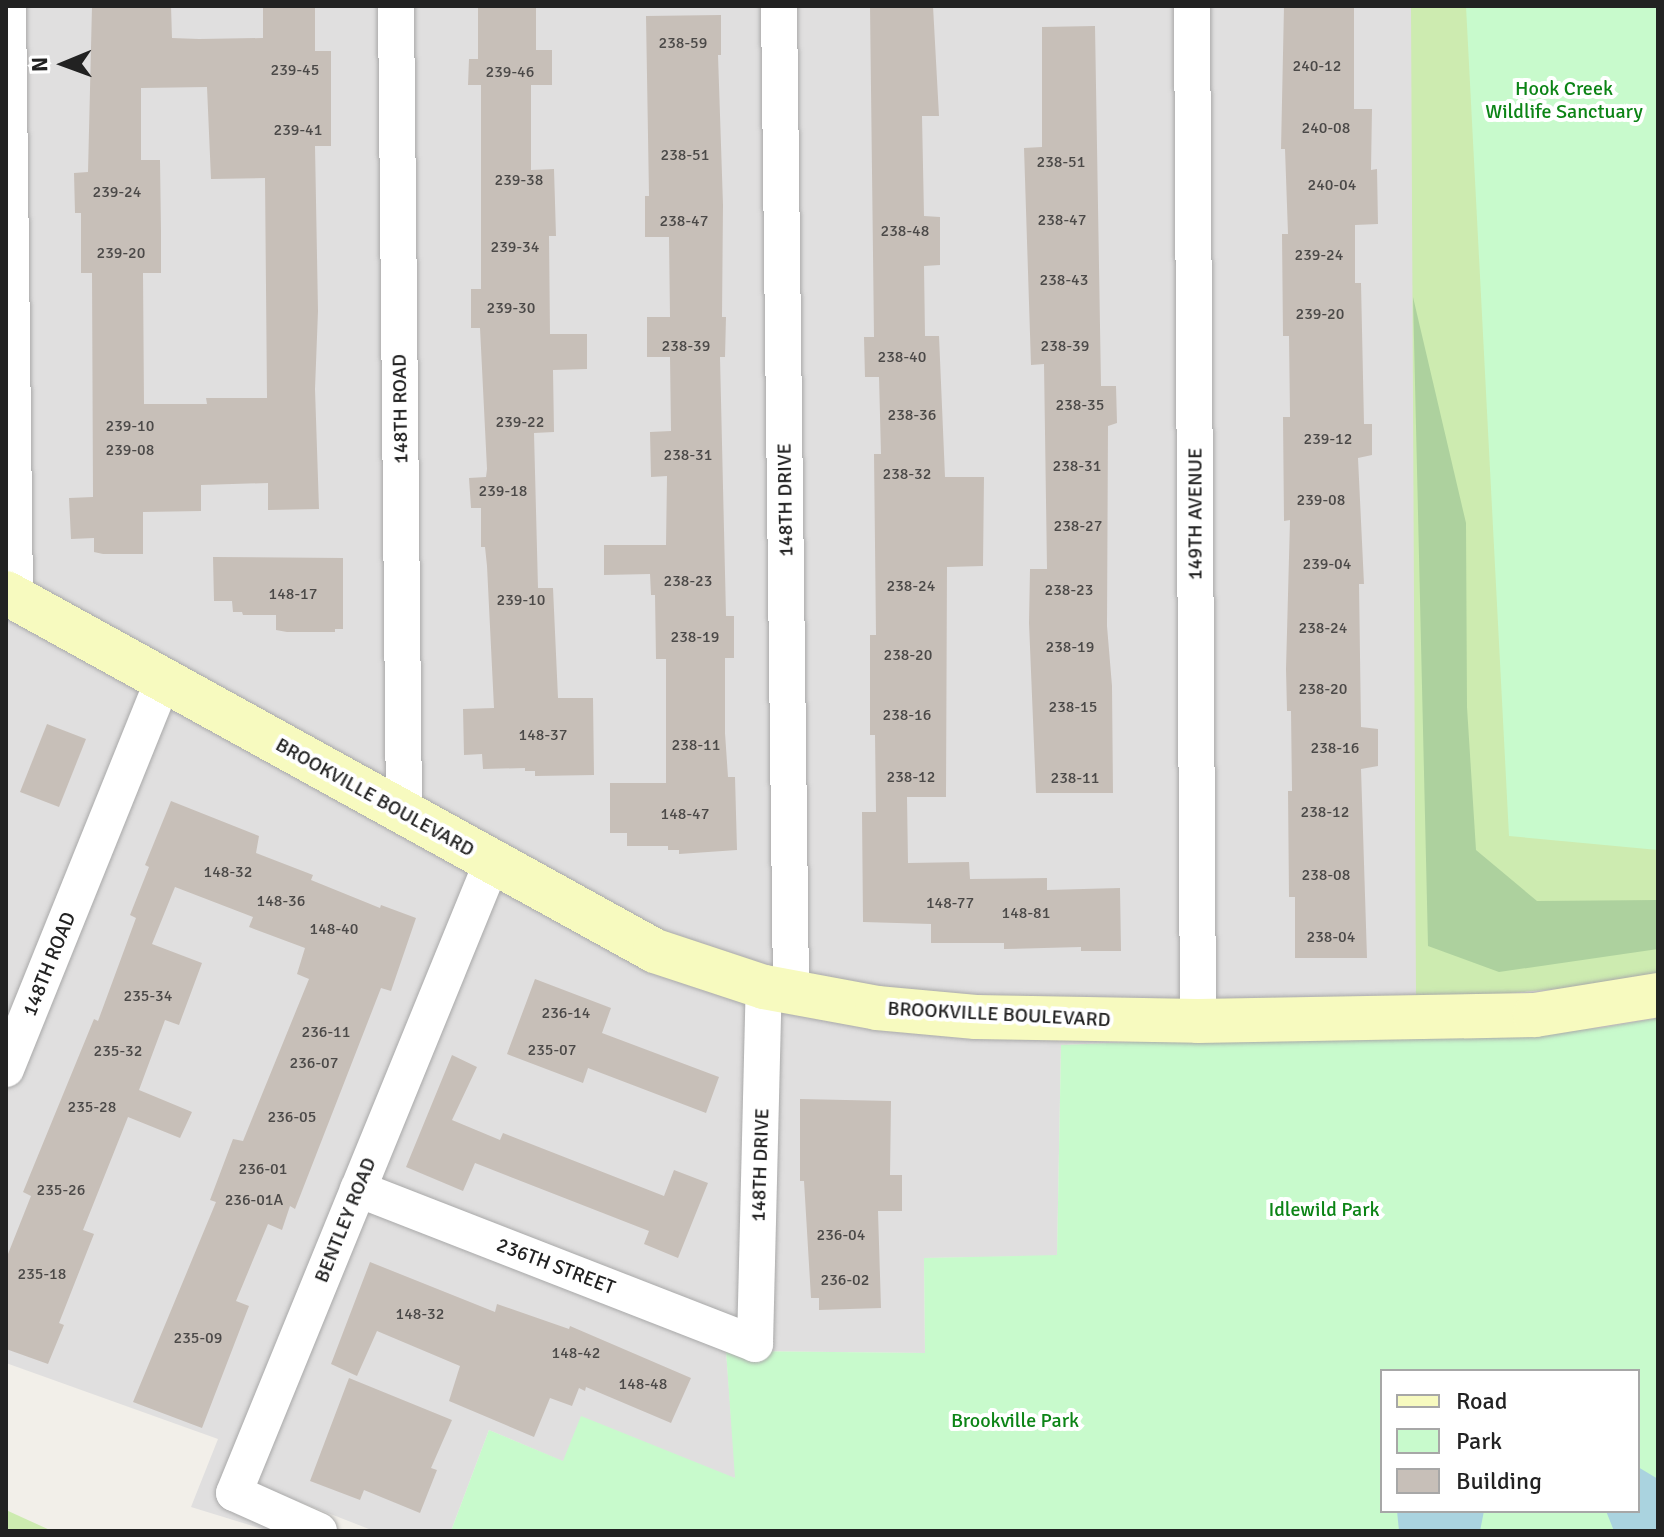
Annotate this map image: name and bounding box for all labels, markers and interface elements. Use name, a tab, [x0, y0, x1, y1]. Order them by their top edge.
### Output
north arrow	[24, 24, 104, 104]
house number: 238-59	[659, 33, 707, 53]
house number: 240-12	[1293, 56, 1341, 76]
text: N	[26, 57, 53, 72]
house number: 239-45	[271, 60, 319, 80]
house number: 239-46	[486, 62, 534, 82]
park label: Hook Creek Wildlife Sanctuary	[1485, 77, 1643, 124]
house number: 240-08	[1302, 118, 1350, 138]
house number: 239-41	[274, 120, 322, 140]
house number: 238-51	[661, 145, 709, 165]
house number: 238-51	[1037, 152, 1085, 172]
house number: 239-38	[495, 170, 543, 190]
house number: 240-04	[1308, 175, 1356, 195]
house number: 239-24	[93, 182, 141, 202]
house number: 238-47	[1038, 210, 1086, 230]
house number: 238-47	[660, 211, 708, 231]
house number: 238-48	[881, 221, 929, 241]
house number: 239-34	[491, 237, 539, 257]
house number: 239-20	[97, 243, 145, 263]
house number: 239-24	[1295, 245, 1343, 265]
house number: 238-43	[1040, 270, 1088, 290]
house number: 239-30	[487, 298, 535, 318]
house number: 239-20	[1296, 304, 1344, 324]
house number: 238-39	[662, 336, 710, 356]
house number: 238-39	[1041, 336, 1089, 356]
house number: 238-40	[878, 347, 926, 367]
street label: 148TH ROAD	[387, 354, 413, 464]
house number: 238-35	[1056, 395, 1104, 415]
house number: 238-36	[888, 405, 936, 425]
house number: 239-22	[496, 412, 544, 432]
house number: 239-10	[106, 416, 154, 436]
house number: 239-12	[1304, 429, 1352, 449]
house number: 239-08	[106, 440, 154, 460]
street label: 148TH DRIVE	[772, 443, 798, 557]
house number: 238-31	[664, 445, 712, 465]
street label: 149TH AVENUE	[1183, 448, 1207, 580]
house number: 238-31	[1053, 456, 1101, 476]
house number: 238-32	[883, 464, 931, 484]
house number: 239-18	[479, 481, 527, 501]
house number: 239-08	[1297, 490, 1345, 510]
house number: 238-27	[1054, 516, 1102, 536]
house number: 239-04	[1303, 554, 1351, 574]
house number: 238-23	[664, 571, 712, 591]
house number: 238-24	[887, 576, 935, 596]
house number: 238-23	[1045, 580, 1093, 600]
house number: 148-17	[269, 584, 317, 604]
house number: 239-10	[497, 590, 545, 610]
house number: 238-24	[1299, 618, 1347, 638]
house number: 238-19	[671, 627, 719, 647]
house number: 238-19	[1046, 637, 1094, 657]
house number: 238-20	[884, 645, 932, 665]
house number: 238-20	[1299, 679, 1347, 699]
house number: 238-15	[1049, 697, 1097, 717]
house number: 238-16	[883, 705, 931, 725]
house number: 148-37	[519, 725, 567, 745]
street label: BROOKVILLE BOULEVARD	[272, 732, 478, 862]
house number: 238-11	[672, 735, 720, 755]
house number: 238-16	[1311, 738, 1359, 758]
house number: 238-12	[887, 767, 935, 787]
house number: 238-11	[1051, 768, 1099, 788]
house number: 238-12	[1301, 802, 1349, 822]
house number: 148-47	[661, 804, 709, 824]
house number: 148-32	[204, 862, 252, 882]
house number: 238-08	[1302, 865, 1350, 885]
house number: 148-36	[257, 891, 305, 911]
house number: 148-77	[926, 893, 974, 913]
house number: 148-81	[1002, 903, 1050, 923]
street label: 148TH ROAD	[17, 909, 81, 1019]
house number: 148-40	[310, 919, 358, 939]
house number: 238-04	[1307, 927, 1355, 947]
house number: 235-34	[124, 986, 172, 1006]
street label: BROOKVILLE BOULEVARD	[887, 996, 1111, 1032]
house number: 236-14	[542, 1003, 590, 1023]
house number: 236-11	[302, 1022, 350, 1042]
house number: 235-07	[528, 1040, 576, 1060]
house number: 235-32	[94, 1041, 142, 1061]
house number: 236-07	[290, 1053, 338, 1073]
house number: 235-28	[68, 1097, 116, 1117]
house number: 236-05	[268, 1107, 316, 1127]
street label: 148TH DRIVE	[746, 1108, 774, 1222]
street label: BENTLEY ROAD	[309, 1154, 381, 1286]
house number: 236-01	[239, 1159, 287, 1179]
house number: 235-26	[37, 1180, 85, 1200]
house number: 236-01A	[225, 1190, 283, 1210]
park label: Idlewild Park	[1268, 1197, 1380, 1221]
house number: 236-04	[817, 1225, 865, 1245]
street label: 236TH STREET	[493, 1232, 619, 1300]
house number: 235-18	[18, 1264, 66, 1284]
house number: 236-02	[821, 1270, 869, 1290]
house number: 148-32	[396, 1304, 444, 1324]
house number: 235-09	[174, 1328, 222, 1348]
house number: 148-42	[552, 1343, 600, 1363]
legend	[1380, 1369, 1640, 1513]
house number: 148-48	[619, 1374, 667, 1394]
text: Road	[1456, 1386, 1507, 1416]
park label: Brookville Park	[951, 1408, 1079, 1432]
text: Park	[1456, 1426, 1502, 1456]
text: Building	[1456, 1466, 1542, 1496]

